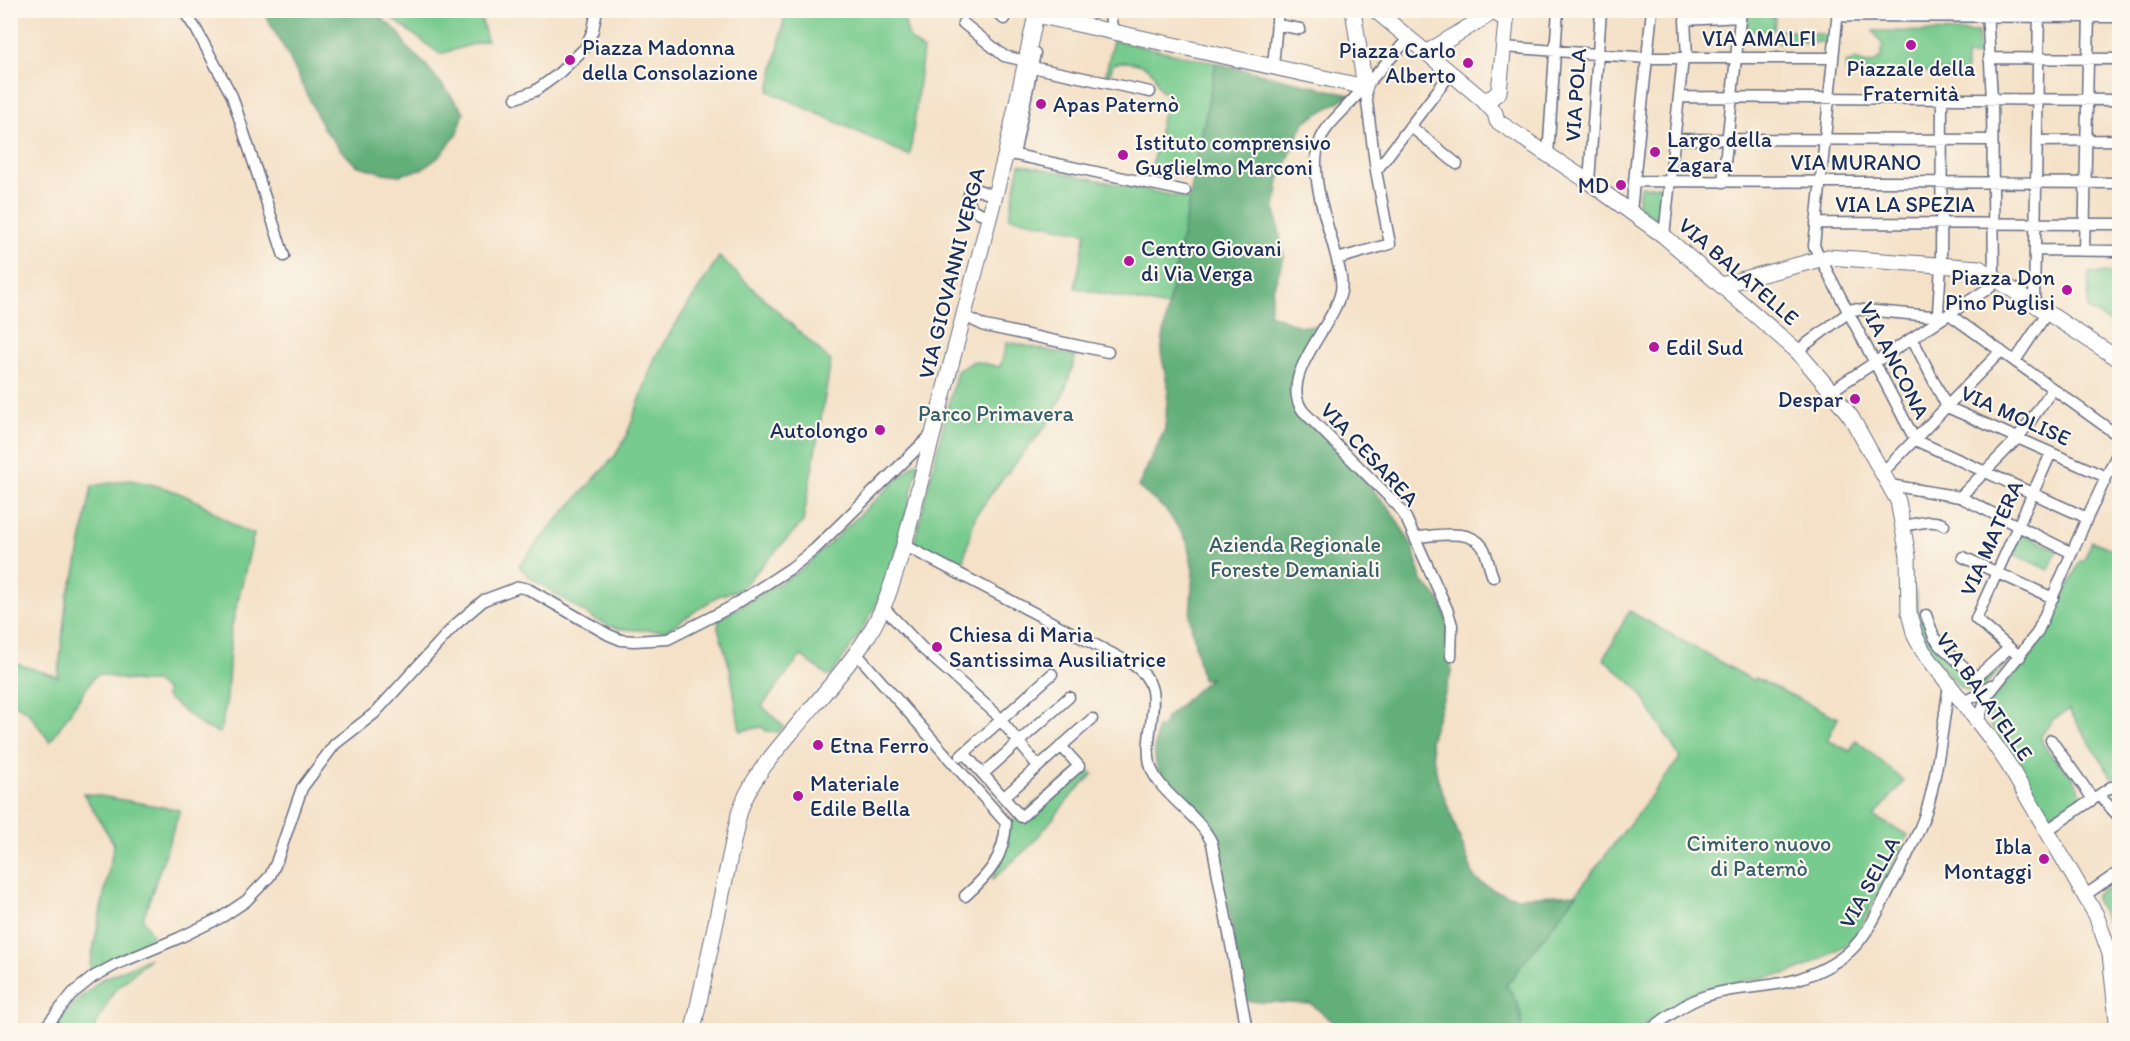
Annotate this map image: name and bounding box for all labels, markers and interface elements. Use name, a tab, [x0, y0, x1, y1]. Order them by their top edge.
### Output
street label: VIA AMALFI	[1702, 25, 1816, 52]
place label: Piazza Madonna della Consolazione	[582, 34, 758, 86]
place label: Piazza Carlo Alberto	[1339, 37, 1456, 89]
marker: Piazzale della Fraternità	[1904, 38, 1918, 52]
street label: VIA POLA	[1559, 47, 1592, 143]
marker: Piazza Madonna della Consolazione	[563, 53, 577, 67]
place label: Piazzale della Fraternità	[1847, 55, 1976, 107]
marker: Piazza Carlo Alberto	[1461, 56, 1475, 70]
place label: Apas Paternò	[1053, 91, 1179, 118]
marker: Apas Paternò	[1034, 97, 1048, 111]
place label: Largo della Zagara	[1667, 126, 1773, 178]
place label: Istituto comprensivo Guglielmo Marconi	[1135, 129, 1331, 181]
marker: Largo della Zagara	[1648, 145, 1662, 159]
marker: Istituto comprensivo Guglielmo Marconi	[1116, 148, 1130, 162]
street label: VIA MURANO	[1791, 149, 1921, 176]
street label: VIA GIOVANNI VERGA	[912, 165, 991, 382]
place label: MD	[1578, 172, 1609, 199]
marker: MD	[1614, 178, 1628, 192]
street label: VIA LA SPEZIA	[1835, 191, 1975, 218]
street label: VIA BALATELLE	[1673, 212, 1805, 331]
place label: Centro Giovani di Via Verga	[1141, 235, 1282, 287]
marker: Centro Giovani di Via Verga	[1122, 254, 1136, 268]
place label: Piazza Don Pino Puglisi	[1945, 264, 2056, 316]
marker: Piazza Don Pino Puglisi	[2060, 283, 2074, 297]
street label: VIA ANCONA	[1853, 297, 1936, 423]
place label: Edil Sud	[1666, 334, 1743, 361]
marker: Edil Sud	[1647, 340, 1661, 354]
street label: VIA MOLISE	[1956, 379, 2075, 452]
place label: Despar	[1778, 386, 1843, 413]
marker: Despar	[1848, 392, 1862, 406]
street label: VIA CESAREA	[1315, 397, 1425, 512]
park label: Parco Primavera	[918, 400, 1074, 427]
place label: Autolongo	[770, 417, 868, 444]
marker: Autolongo	[873, 423, 887, 437]
street label: VIA MATERA	[1954, 476, 2029, 600]
park label: Azienda Regionale Foreste Demaniali	[1209, 531, 1381, 583]
place label: Chiesa di Maria Santissima Ausiliatrice	[949, 621, 1166, 673]
street label: VIA BALATELLE	[1930, 627, 2039, 766]
marker: Chiesa di Maria Santissima Ausiliatrice	[930, 640, 944, 654]
place label: Etna Ferro	[830, 732, 929, 759]
marker: Etna Ferro	[811, 738, 825, 752]
place label: Materiale Edile Bella	[810, 770, 911, 822]
marker: Materiale Edile Bella	[791, 789, 805, 803]
park label: Cimitero nuovo di Paternò	[1687, 830, 1831, 882]
street label: VIA SELLA	[1833, 832, 1906, 933]
place label: Ibla Montaggi	[1944, 833, 2033, 885]
marker: Ibla Montaggi	[2037, 852, 2051, 866]

